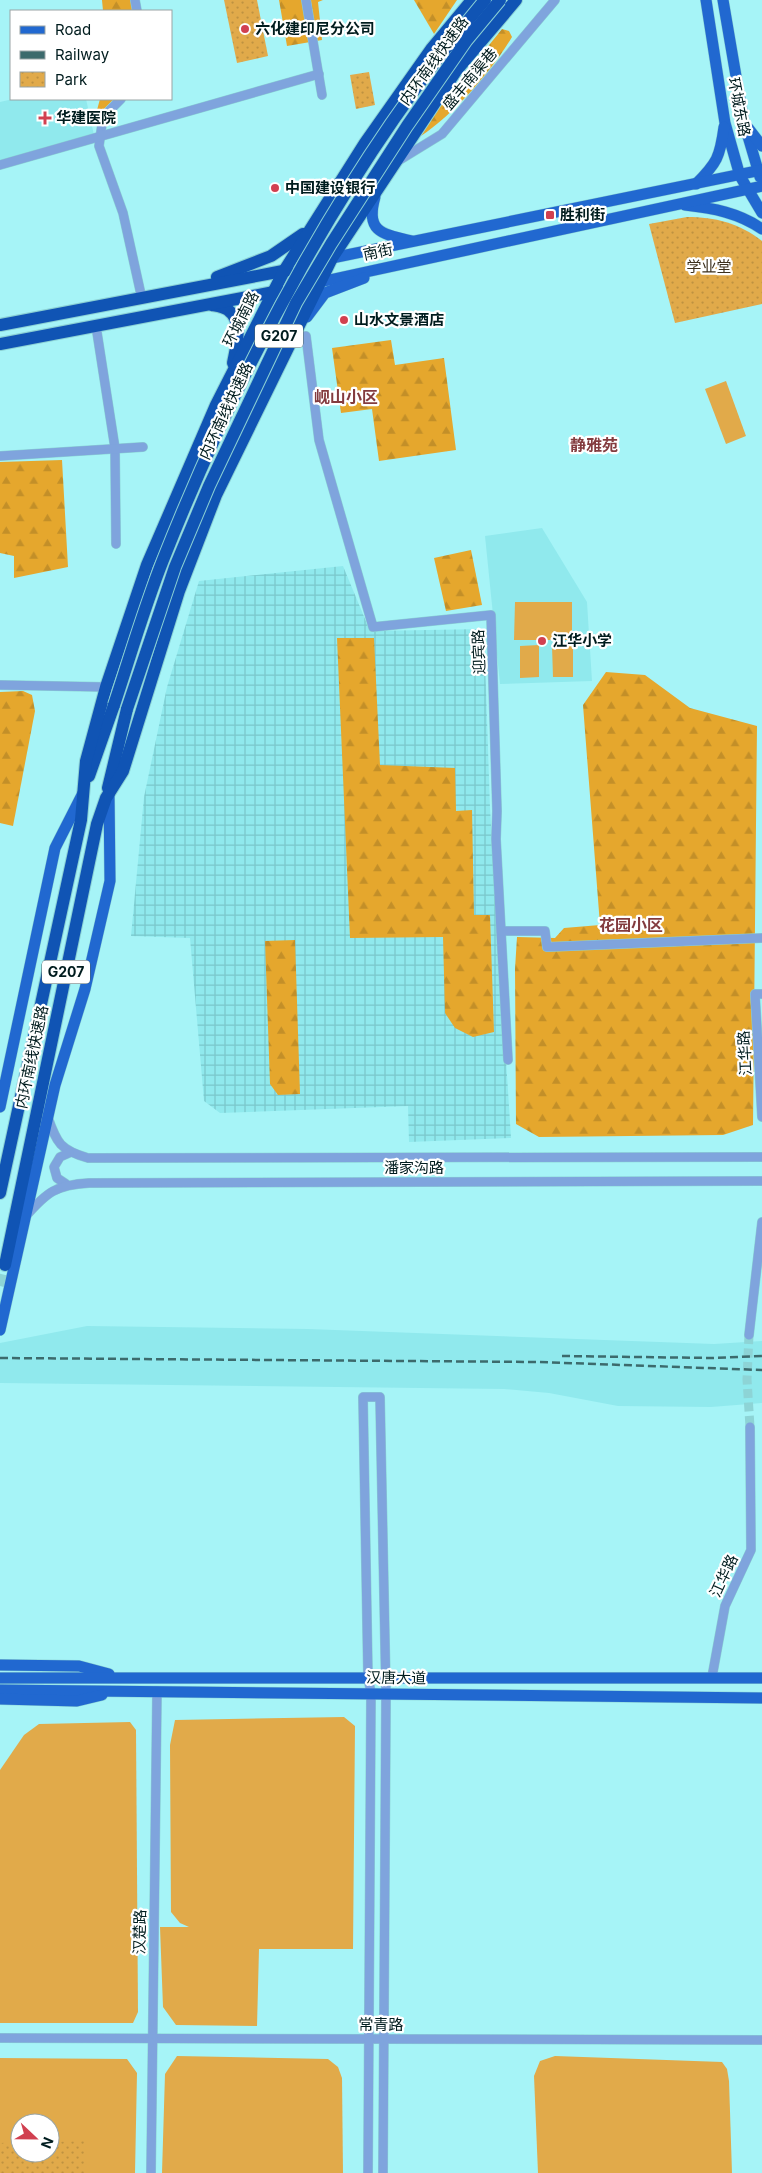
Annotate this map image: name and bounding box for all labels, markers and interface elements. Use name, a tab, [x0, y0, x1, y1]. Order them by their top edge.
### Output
legend	[10, 10, 172, 100]
street label: 内环南线快速路	[395, 13, 472, 109]
place label: 六化建印尼分公司	[255, 19, 375, 38]
text: Road	[55, 20, 91, 39]
marker: 六化建印尼分公司	[239, 23, 251, 35]
street label: 盛丰南渠巷	[438, 44, 501, 114]
text: Railway	[55, 45, 110, 64]
text: Park	[55, 70, 88, 89]
street label: 环城东路	[724, 76, 755, 138]
place label: 华建医院	[56, 108, 116, 127]
marker: 华建医院	[38, 111, 52, 125]
place label: 中国建设银行	[285, 178, 375, 197]
marker: 中国建设银行	[269, 182, 281, 194]
place label: 胜利街	[560, 205, 605, 224]
marker: 胜利街	[544, 209, 556, 221]
street label: 南街	[361, 239, 395, 264]
park label: 学业堂	[686, 257, 732, 276]
street label: 环城南路	[218, 288, 263, 350]
place label: 山水文景酒店	[354, 310, 444, 329]
marker: 山水文景酒店	[338, 314, 350, 326]
road number: G207	[255, 324, 303, 348]
street label: 内环南线快速路	[195, 359, 256, 462]
district label: 岘山小区	[314, 387, 378, 407]
district label: 静雅苑	[570, 435, 618, 455]
street label: 迎宾路	[468, 629, 489, 675]
place label: 江华小学	[552, 631, 612, 650]
marker: 江华小学	[536, 635, 548, 647]
district label: 花园小区	[599, 915, 663, 935]
road number: G207	[42, 960, 90, 984]
street label: 内环南线快速路	[11, 1004, 52, 1110]
street label: 江华路	[734, 1030, 755, 1076]
street label: 潘家沟路	[384, 1158, 444, 1177]
street label: 江华路	[705, 1551, 742, 1600]
street label: 汉唐大道	[366, 1667, 426, 1688]
street label: 汉楚路	[130, 1909, 149, 1955]
street label: 常青路	[358, 2015, 404, 2034]
north arrow	[10, 2113, 60, 2163]
text: N	[38, 2135, 57, 2151]

